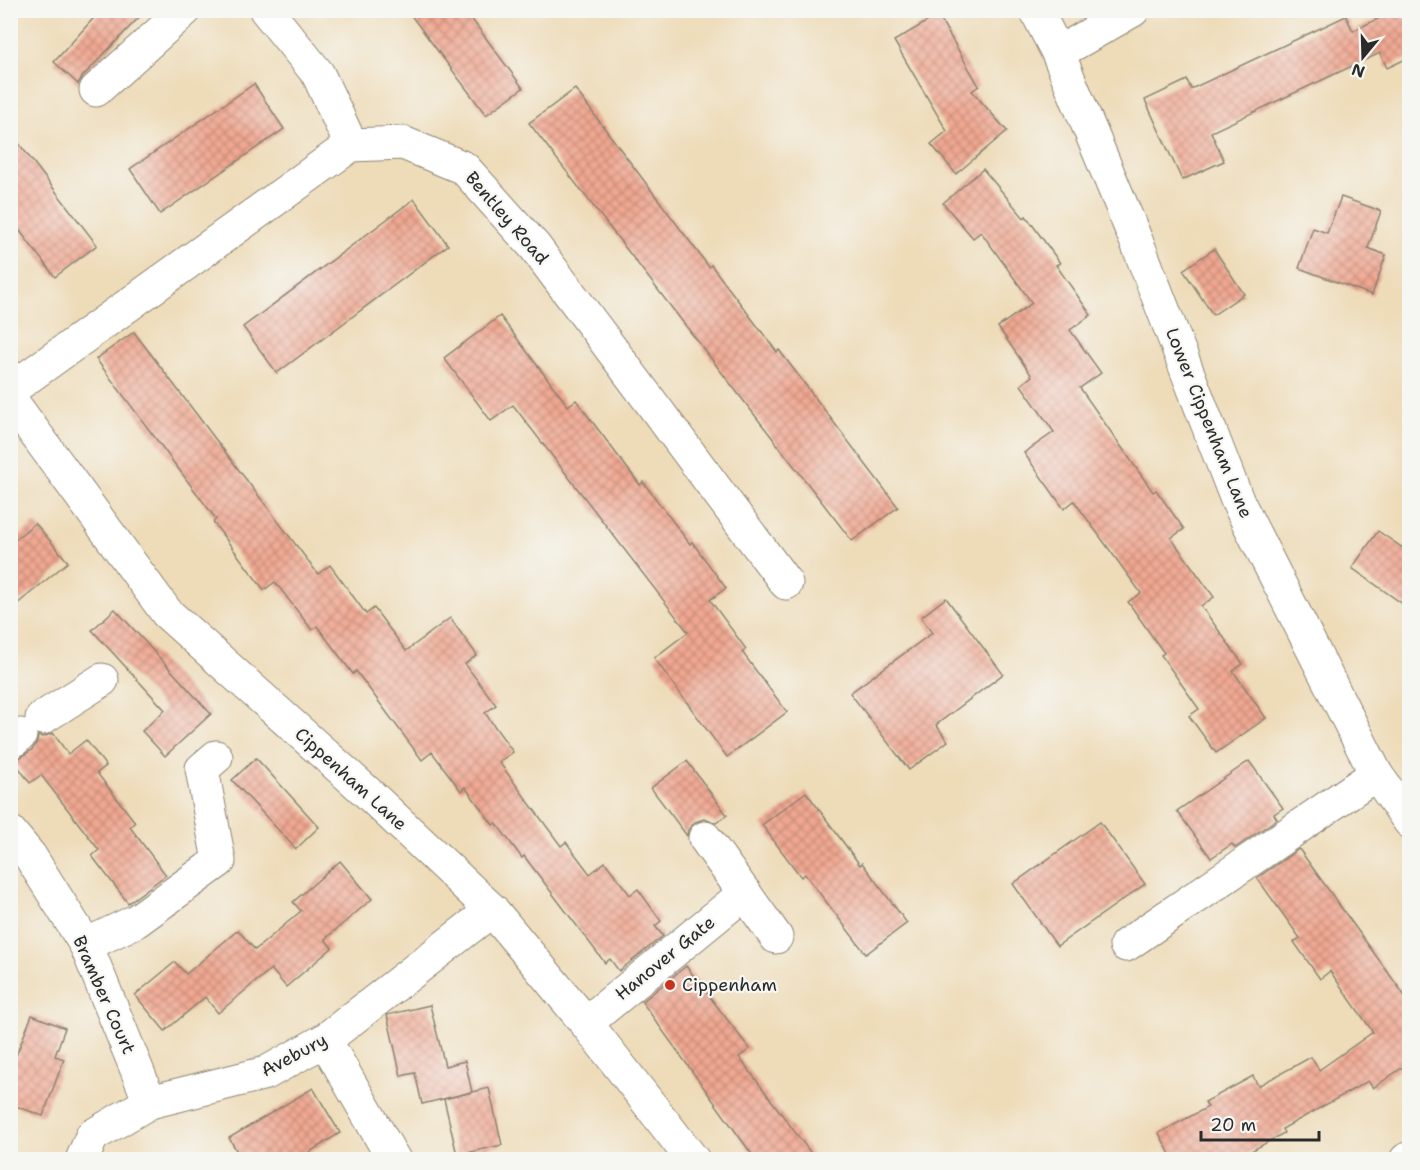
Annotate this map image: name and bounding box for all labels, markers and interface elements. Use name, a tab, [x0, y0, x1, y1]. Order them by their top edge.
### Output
north arrow	[1333, 27, 1393, 87]
text: N	[1349, 59, 1368, 83]
street label: Bentley Road	[460, 166, 554, 270]
street label: Lower Cippenham Lane	[1160, 324, 1258, 522]
street label: Cippenham Lane	[290, 722, 412, 836]
street label: Hanover Gate	[610, 910, 720, 1006]
street label: Bramber Court	[67, 932, 141, 1058]
place label: Cippenham	[682, 973, 777, 997]
marker: Cippenham	[663, 978, 677, 992]
street label: Avebury	[257, 1028, 331, 1082]
scale bar	[1201, 1104, 1320, 1142]
text: 20 m	[1210, 1113, 1256, 1137]

